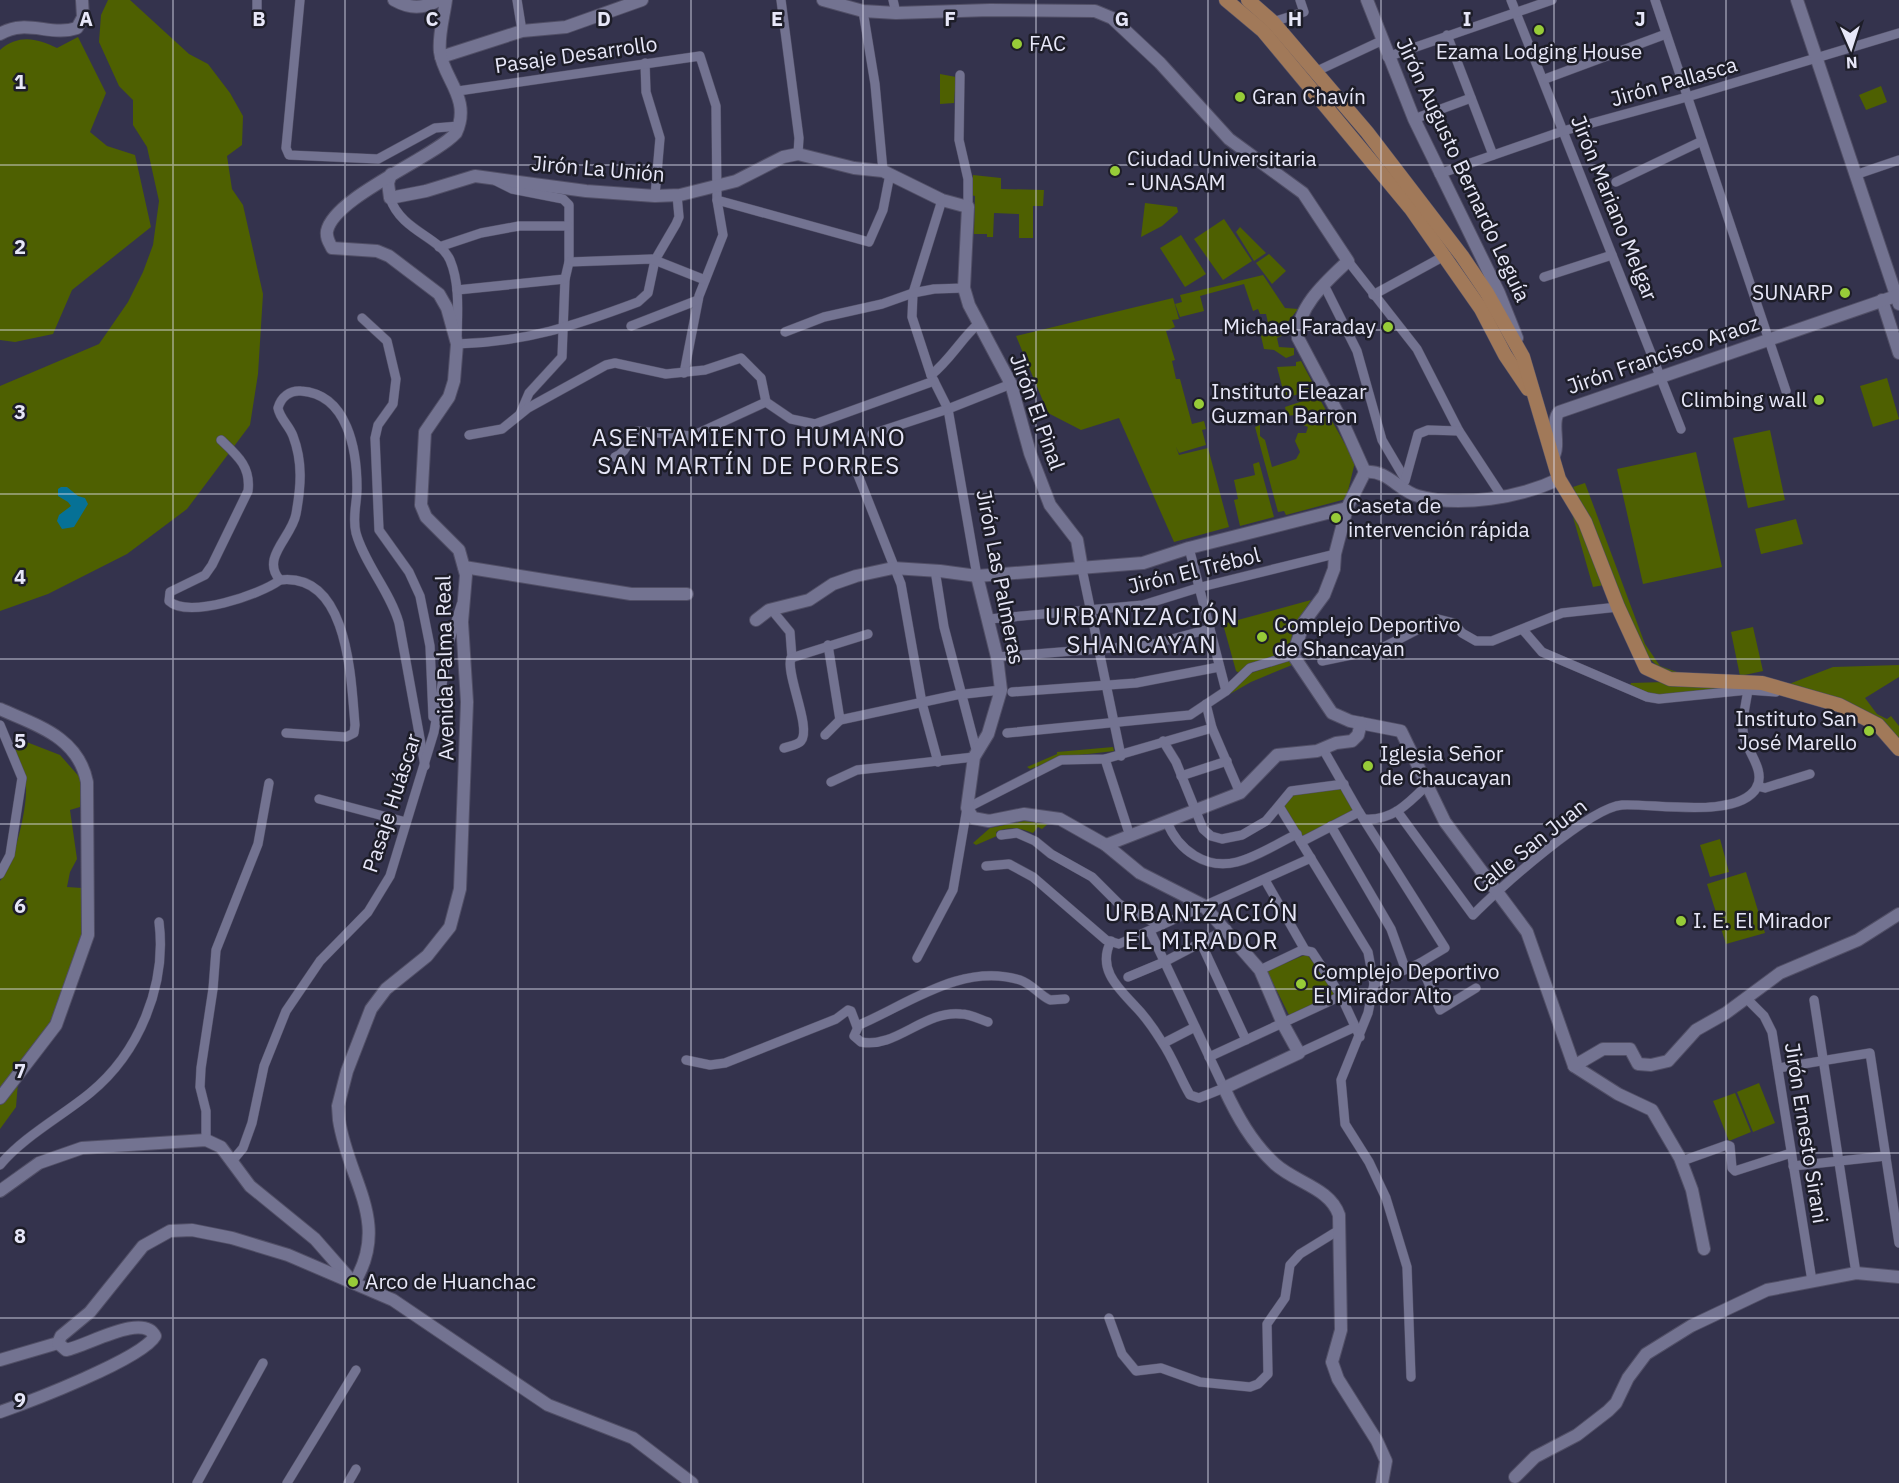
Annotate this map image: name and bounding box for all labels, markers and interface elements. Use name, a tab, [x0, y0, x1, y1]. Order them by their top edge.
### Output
text: A	[79, 5, 93, 32]
text: B	[252, 5, 266, 32]
text: C	[425, 5, 439, 32]
text: D	[597, 5, 611, 32]
text: E	[771, 5, 783, 32]
text: F	[944, 5, 956, 32]
text: G	[1115, 5, 1129, 32]
text: H	[1288, 5, 1302, 32]
text: I	[1463, 5, 1471, 32]
text: J	[1634, 5, 1646, 32]
north arrow	[1821, 18, 1881, 78]
marker: Ezama Lodging House	[1532, 23, 1546, 37]
street label: Pasaje Desarrollo	[493, 29, 659, 79]
place label: FAC	[1029, 29, 1066, 57]
street label: Jirón Augusto Bernardo Leguía	[1390, 33, 1538, 306]
marker: FAC	[1010, 37, 1024, 51]
place label: Ezama Lodging House	[1436, 37, 1642, 65]
street label: Jirón Pallasca	[1607, 50, 1740, 112]
text: N	[1845, 53, 1858, 73]
text: 1	[14, 68, 26, 95]
place label: Gran Chavín	[1252, 82, 1366, 110]
marker: Gran Chavín	[1233, 90, 1247, 104]
street label: Jirón Mariano Melgar	[1565, 111, 1665, 305]
place label: Ciudad Universitaria - UNASAM	[1127, 144, 1317, 196]
street label: Jirón La Unión	[530, 148, 666, 188]
marker: Ciudad Universitaria - UNASAM	[1108, 164, 1122, 178]
text: 2	[14, 233, 26, 260]
place label: SUNARP	[1752, 278, 1833, 306]
marker: SUNARP	[1838, 286, 1852, 300]
street label: Jirón Francisco Araoz	[1563, 308, 1763, 400]
place label: Michael Faraday	[1223, 312, 1377, 340]
marker: Michael Faraday	[1381, 320, 1395, 334]
street label: Jirón El Pinal	[1004, 350, 1072, 474]
place label: Instituto Eleazar Guzman Barron	[1211, 377, 1367, 429]
place label: Climbing wall	[1681, 385, 1807, 413]
marker: Climbing wall	[1812, 393, 1826, 407]
marker: Instituto Eleazar Guzman Barron	[1192, 397, 1206, 411]
text: 3	[14, 398, 26, 425]
district label: ASENTAMIENTO HUMANO SAN MARTÍN DE PORRES	[592, 421, 906, 481]
street label: Jirón Las Palmeras	[970, 487, 1032, 667]
place label: Caseta de intervención rápida	[1348, 491, 1530, 543]
marker: Caseta de intervención rápida	[1329, 511, 1343, 525]
street label: Jirón El Trébol	[1125, 540, 1263, 600]
text: 4	[14, 563, 26, 590]
street label: Avenida Palma Real	[428, 575, 460, 761]
district label: URBANIZACIÓN SHANCAYAN	[1045, 600, 1239, 660]
place label: Complejo Deportivo de Shancayan	[1274, 610, 1460, 662]
marker: Complejo Deportivo de Shancayan	[1255, 630, 1269, 644]
place label: Instituto San José Marello	[1735, 704, 1857, 756]
marker: Instituto San José Marello	[1862, 724, 1876, 738]
text: 5	[14, 727, 26, 754]
street label: Pasaje Huáscar	[355, 729, 427, 876]
place label: Iglesia Señor de Chaucayan	[1380, 739, 1512, 791]
marker: Iglesia Señor de Chaucayan	[1361, 759, 1375, 773]
street label: Calle San Juan	[1466, 792, 1592, 899]
text: 6	[14, 892, 26, 919]
district label: URBANIZACIÓN EL MIRADOR	[1105, 896, 1299, 956]
place label: I. E. El Mirador	[1693, 906, 1831, 934]
marker: I. E. El Mirador	[1674, 914, 1688, 928]
place label: Complejo Deportivo El Mirador Alto	[1313, 957, 1499, 1009]
marker: Complejo Deportivo El Mirador Alto	[1294, 977, 1308, 991]
street label: Jirón Ernesto Sirani	[1779, 1040, 1835, 1225]
text: 7	[14, 1057, 26, 1084]
text: 8	[14, 1222, 26, 1249]
place label: Arco de Huanchac	[365, 1267, 536, 1295]
marker: Arco de Huanchac	[346, 1275, 360, 1289]
text: 9	[14, 1386, 26, 1413]

